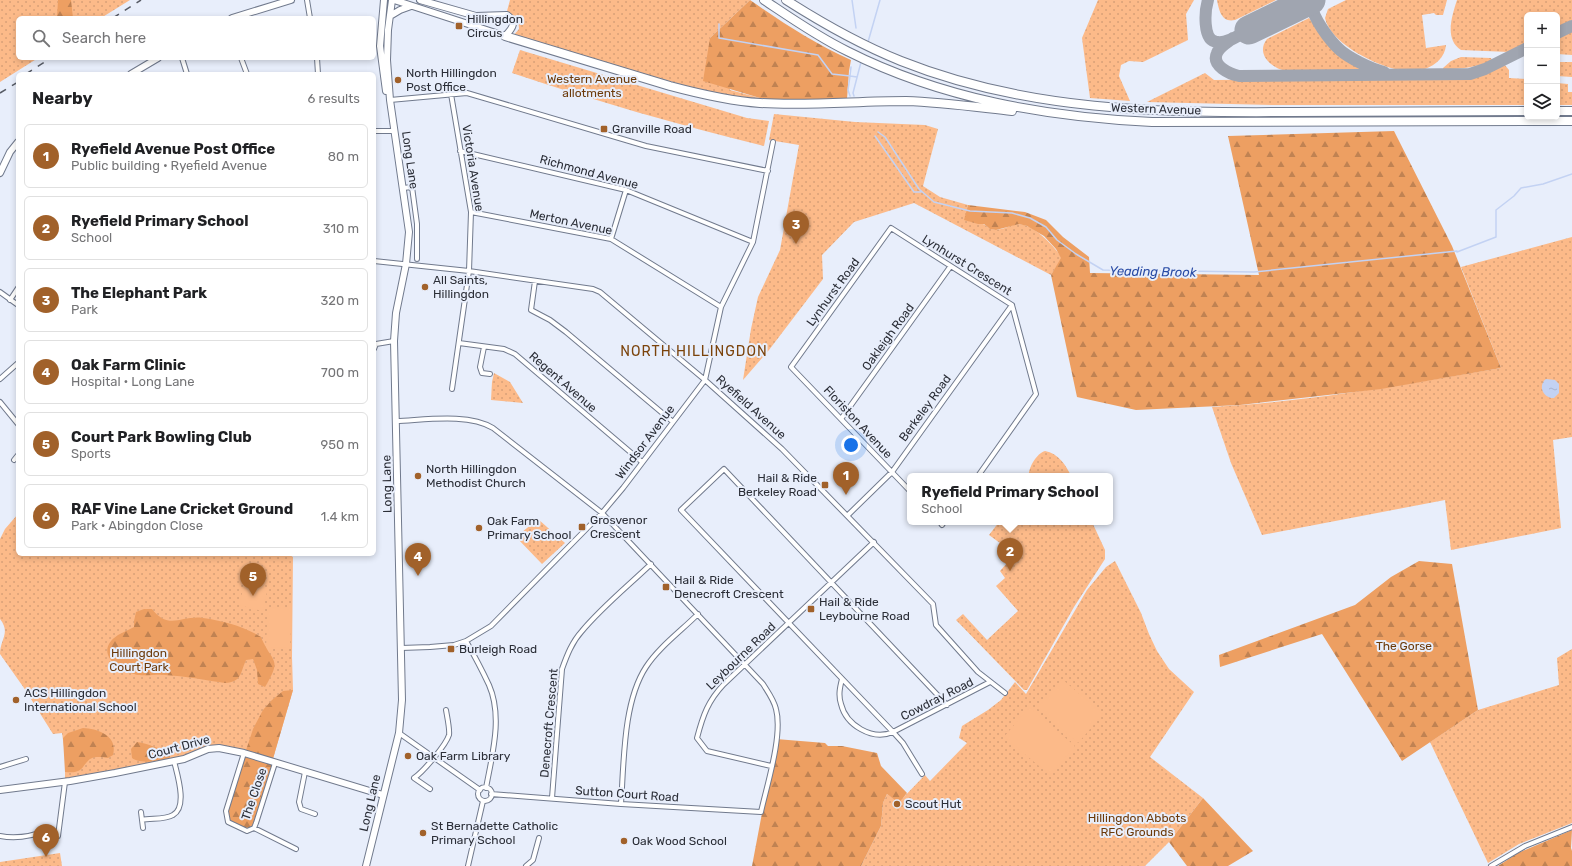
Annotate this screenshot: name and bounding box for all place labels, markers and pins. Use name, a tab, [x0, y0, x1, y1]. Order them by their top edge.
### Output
place label: Hillingdon Circus	[467, 12, 523, 40]
marker: Hillingdon Circus	[454, 21, 464, 31]
place label: North Hillingdon Post Office	[406, 66, 497, 94]
marker: North Hillingdon Post Office	[393, 75, 403, 85]
place label: Granville Road	[612, 122, 692, 136]
marker: Granville Road	[599, 124, 609, 134]
pin: 3	[783, 211, 809, 244]
place label: All Saints, Hillingdon	[433, 273, 489, 301]
marker: All Saints, Hillingdon	[420, 282, 430, 292]
place label: North Hillingdon Methodist Church	[426, 462, 526, 490]
pin: 1	[833, 462, 859, 495]
marker: North Hillingdon Methodist Church	[413, 471, 423, 481]
place label: Hail & Ride Berkeley Road	[738, 471, 817, 499]
marker: Hail & Ride Berkeley Road	[820, 480, 830, 490]
place label: Grosvenor Crescent	[590, 513, 648, 541]
place label: Oak Farm Primary School	[487, 514, 571, 542]
marker: Grosvenor Crescent	[577, 522, 587, 532]
marker: Oak Farm Primary School	[474, 523, 484, 533]
pin: 2	[997, 538, 1023, 571]
pin: 4	[405, 543, 431, 576]
pin: 5	[240, 563, 266, 596]
place label: Hail & Ride Denecroft Crescent	[674, 573, 784, 601]
marker: Hail & Ride Denecroft Crescent	[661, 582, 671, 592]
place label: Hail & Ride Leybourne Road	[819, 595, 910, 623]
marker: Hail & Ride Leybourne Road	[806, 604, 816, 614]
place label: Burleigh Road	[459, 642, 537, 656]
marker: Burleigh Road	[446, 644, 456, 654]
place label: ACS Hillingdon International School	[24, 686, 137, 714]
marker: ACS Hillingdon International School	[11, 695, 21, 705]
place label: Oak Farm Library	[416, 749, 511, 763]
marker: Oak Farm Library	[403, 751, 413, 761]
place label: Scout Hut	[905, 797, 962, 811]
marker: Scout Hut	[892, 799, 902, 809]
place label: St Bernadette Catholic Primary School	[431, 819, 558, 847]
pin: 6	[33, 824, 59, 857]
marker: St Bernadette Catholic Primary School	[418, 828, 428, 838]
place label: Oak Wood School	[632, 834, 727, 848]
marker: Oak Wood School	[619, 836, 629, 846]

